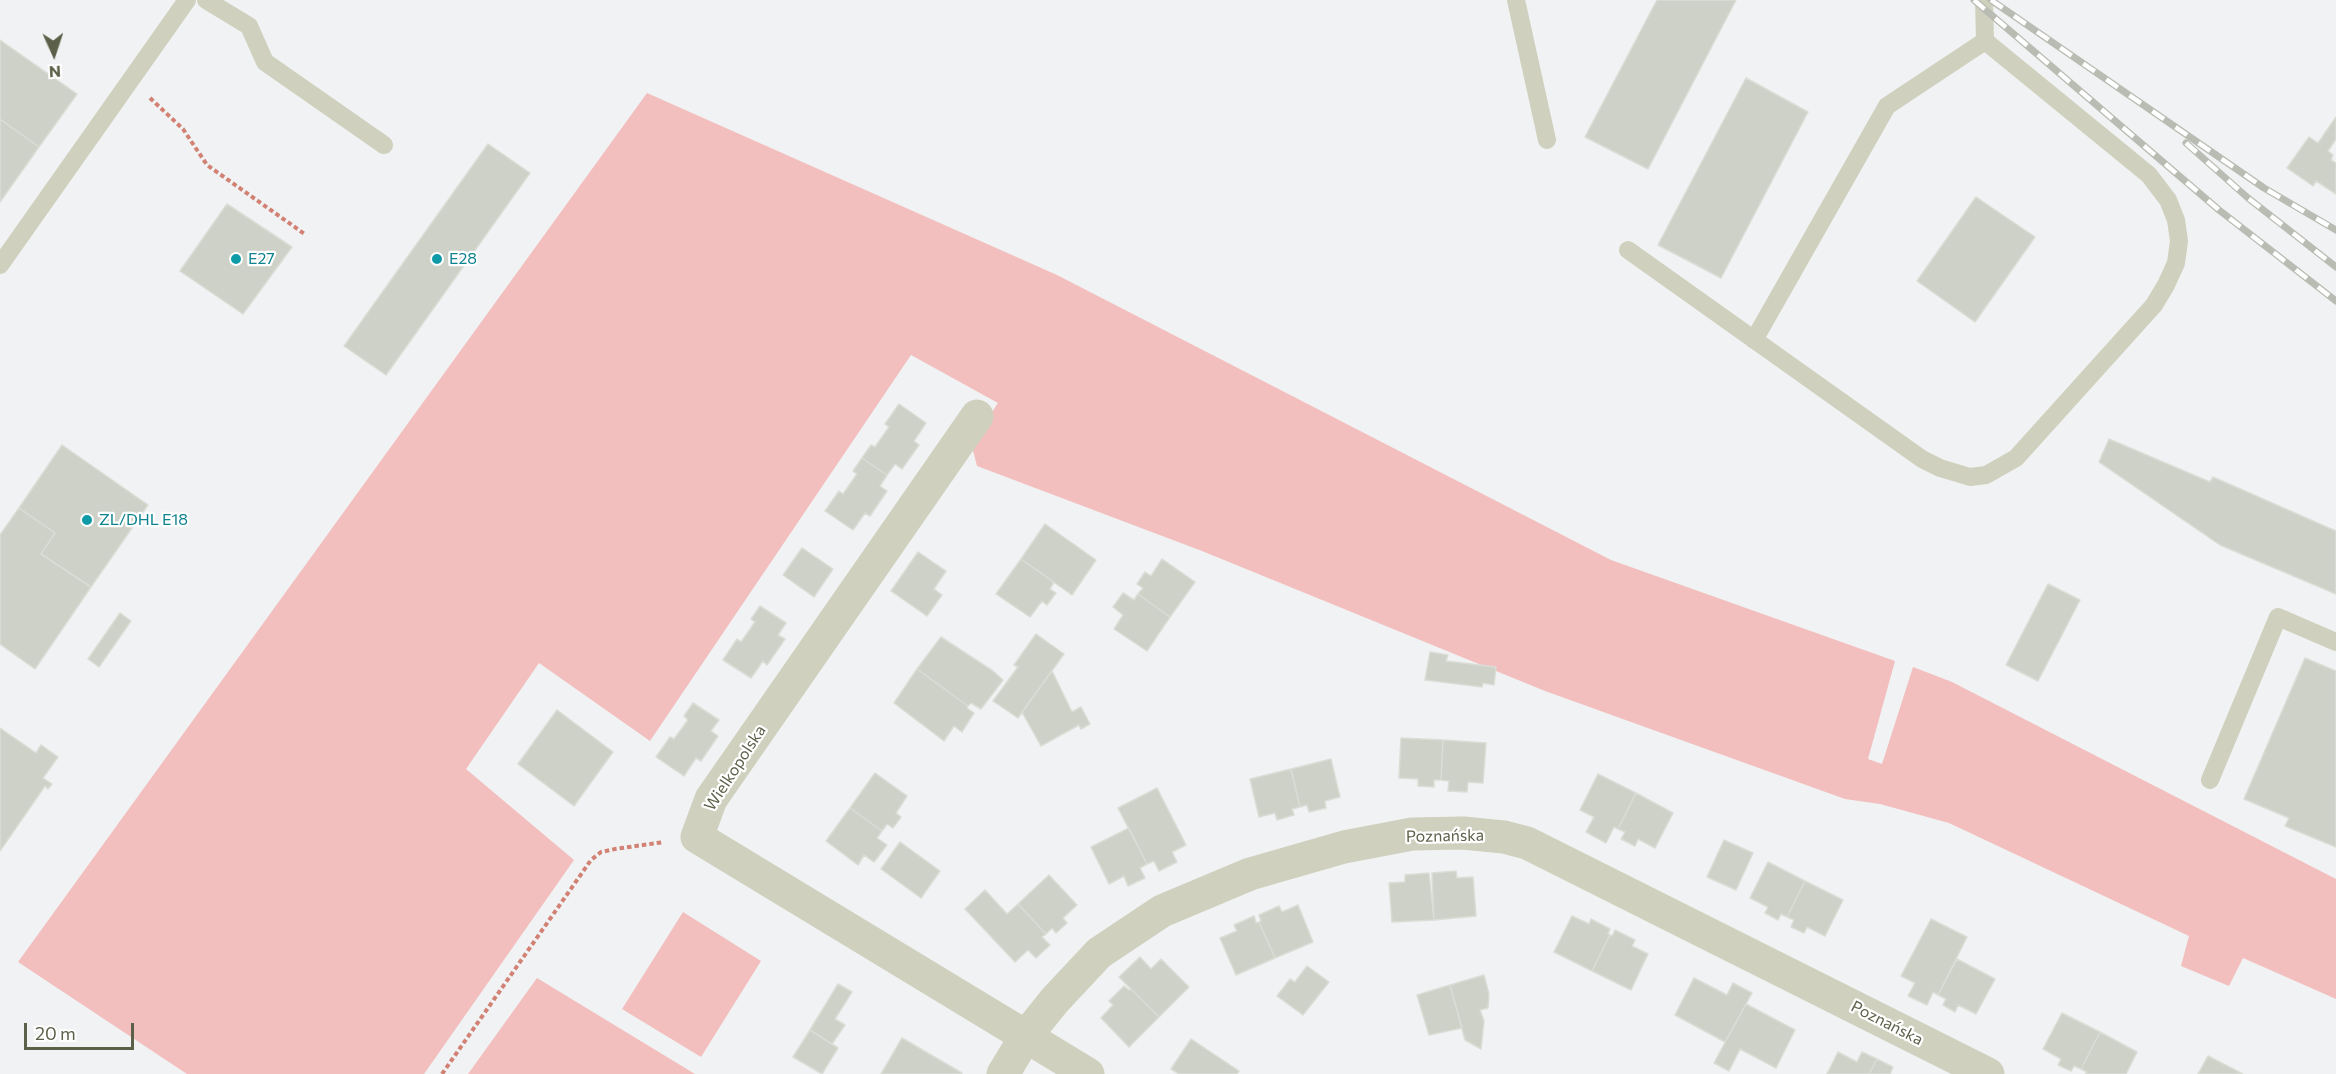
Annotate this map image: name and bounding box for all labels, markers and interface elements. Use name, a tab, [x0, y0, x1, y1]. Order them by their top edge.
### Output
north arrow	[24, 24, 84, 84]
text: N	[48, 63, 61, 82]
place label: E27	[248, 249, 275, 269]
place label: E28	[449, 249, 477, 269]
marker: E27	[229, 252, 243, 266]
marker: E28	[430, 252, 444, 266]
place label: ZL/DHL E18	[99, 510, 188, 530]
marker: ZL/DHL E18	[80, 513, 94, 527]
street label: Wielkopolska	[700, 722, 770, 814]
street label: Poznańska	[1406, 826, 1484, 846]
street label: Poznańska	[1848, 997, 1926, 1049]
scale bar	[27, 1011, 136, 1049]
text: 20 m	[35, 1022, 76, 1044]

